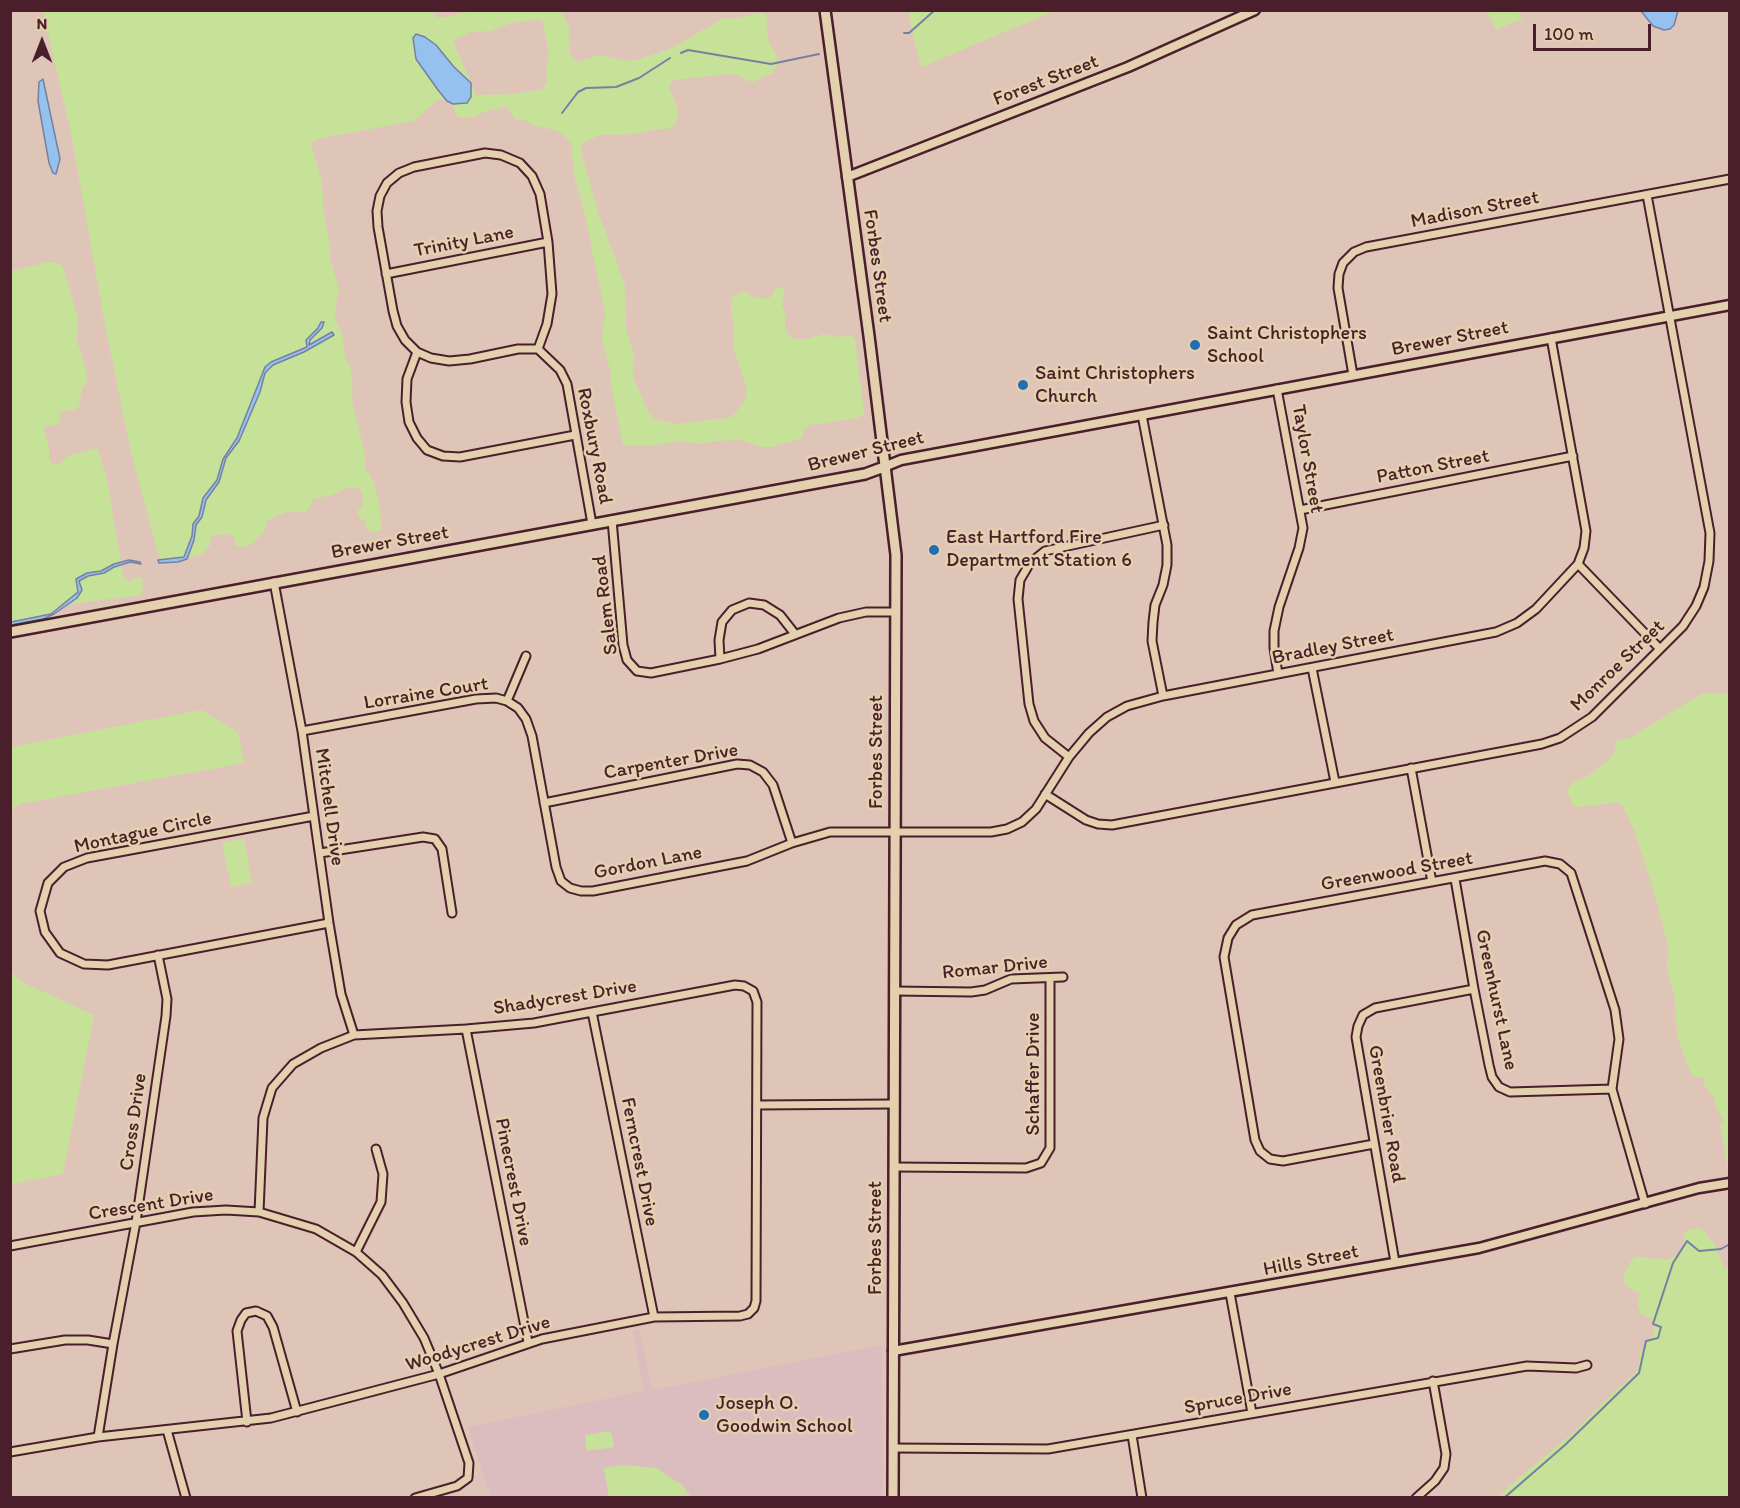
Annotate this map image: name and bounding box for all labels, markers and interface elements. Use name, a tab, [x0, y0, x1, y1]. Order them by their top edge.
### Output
north arrow	[12, 12, 72, 72]
scale bar	[1536, 12, 1654, 50]
text: N	[37, 14, 47, 33]
text: 100 m	[1544, 23, 1594, 45]
street label: Forest Street	[990, 50, 1102, 112]
street label: Madison Street	[1409, 186, 1541, 234]
street label: Forbes Street	[857, 208, 897, 324]
street label: Trinity Lane	[412, 221, 516, 263]
street label: Brewer Street	[1389, 316, 1511, 362]
place label: Saint Christophers School	[1207, 322, 1367, 369]
marker: Saint Christophers School	[1188, 338, 1202, 352]
place label: Saint Christophers Church	[1035, 362, 1195, 409]
marker: Saint Christophers Church	[1016, 378, 1030, 392]
street label: Roxbury Road	[571, 386, 617, 506]
street label: Taylor Street	[1286, 403, 1328, 515]
street label: Brewer Street	[805, 426, 927, 478]
street label: Patton Street	[1375, 444, 1491, 490]
street label: Brewer Street	[329, 521, 451, 565]
place label: East Hartford Fire Department Station 6	[946, 526, 1132, 573]
marker: East Hartford Fire Department Station 6	[927, 543, 941, 557]
street label: Salem Road	[588, 554, 624, 656]
street label: Monroe Street	[1566, 615, 1670, 717]
street label: Bradley Street	[1270, 623, 1396, 671]
street label: Lorraine Court	[362, 672, 490, 716]
street label: Forbes Street	[865, 695, 889, 809]
street label: Carpenter Drive	[602, 738, 740, 786]
street label: Mitchell Drive	[309, 747, 349, 867]
street label: Montague Circle	[72, 807, 214, 859]
street label: Gordon Lane	[592, 841, 704, 885]
street label: Greenwood Street	[1319, 847, 1475, 897]
street label: Greenhurst Lane	[1469, 927, 1523, 1073]
street label: Romar Drive	[941, 951, 1049, 985]
street label: Shadycrest Drive	[491, 975, 639, 1021]
street label: Schaffer Drive	[1022, 1013, 1046, 1135]
street label: Greenbrier Road	[1362, 1043, 1410, 1185]
street label: Cross Drive	[115, 1072, 153, 1172]
street label: Ferncrest Drive	[615, 1096, 663, 1228]
street label: Pinecrest Drive	[489, 1116, 537, 1248]
street label: Forbes Street	[864, 1181, 888, 1295]
street label: Crescent Drive	[87, 1183, 215, 1227]
street label: Hills Street	[1261, 1240, 1361, 1282]
street label: Woodycrest Drive	[403, 1311, 553, 1377]
street label: Spruce Drive	[1182, 1378, 1294, 1420]
place label: Joseph O. Goodwin School	[716, 1392, 853, 1439]
marker: Joseph O. Goodwin School	[697, 1408, 711, 1422]

